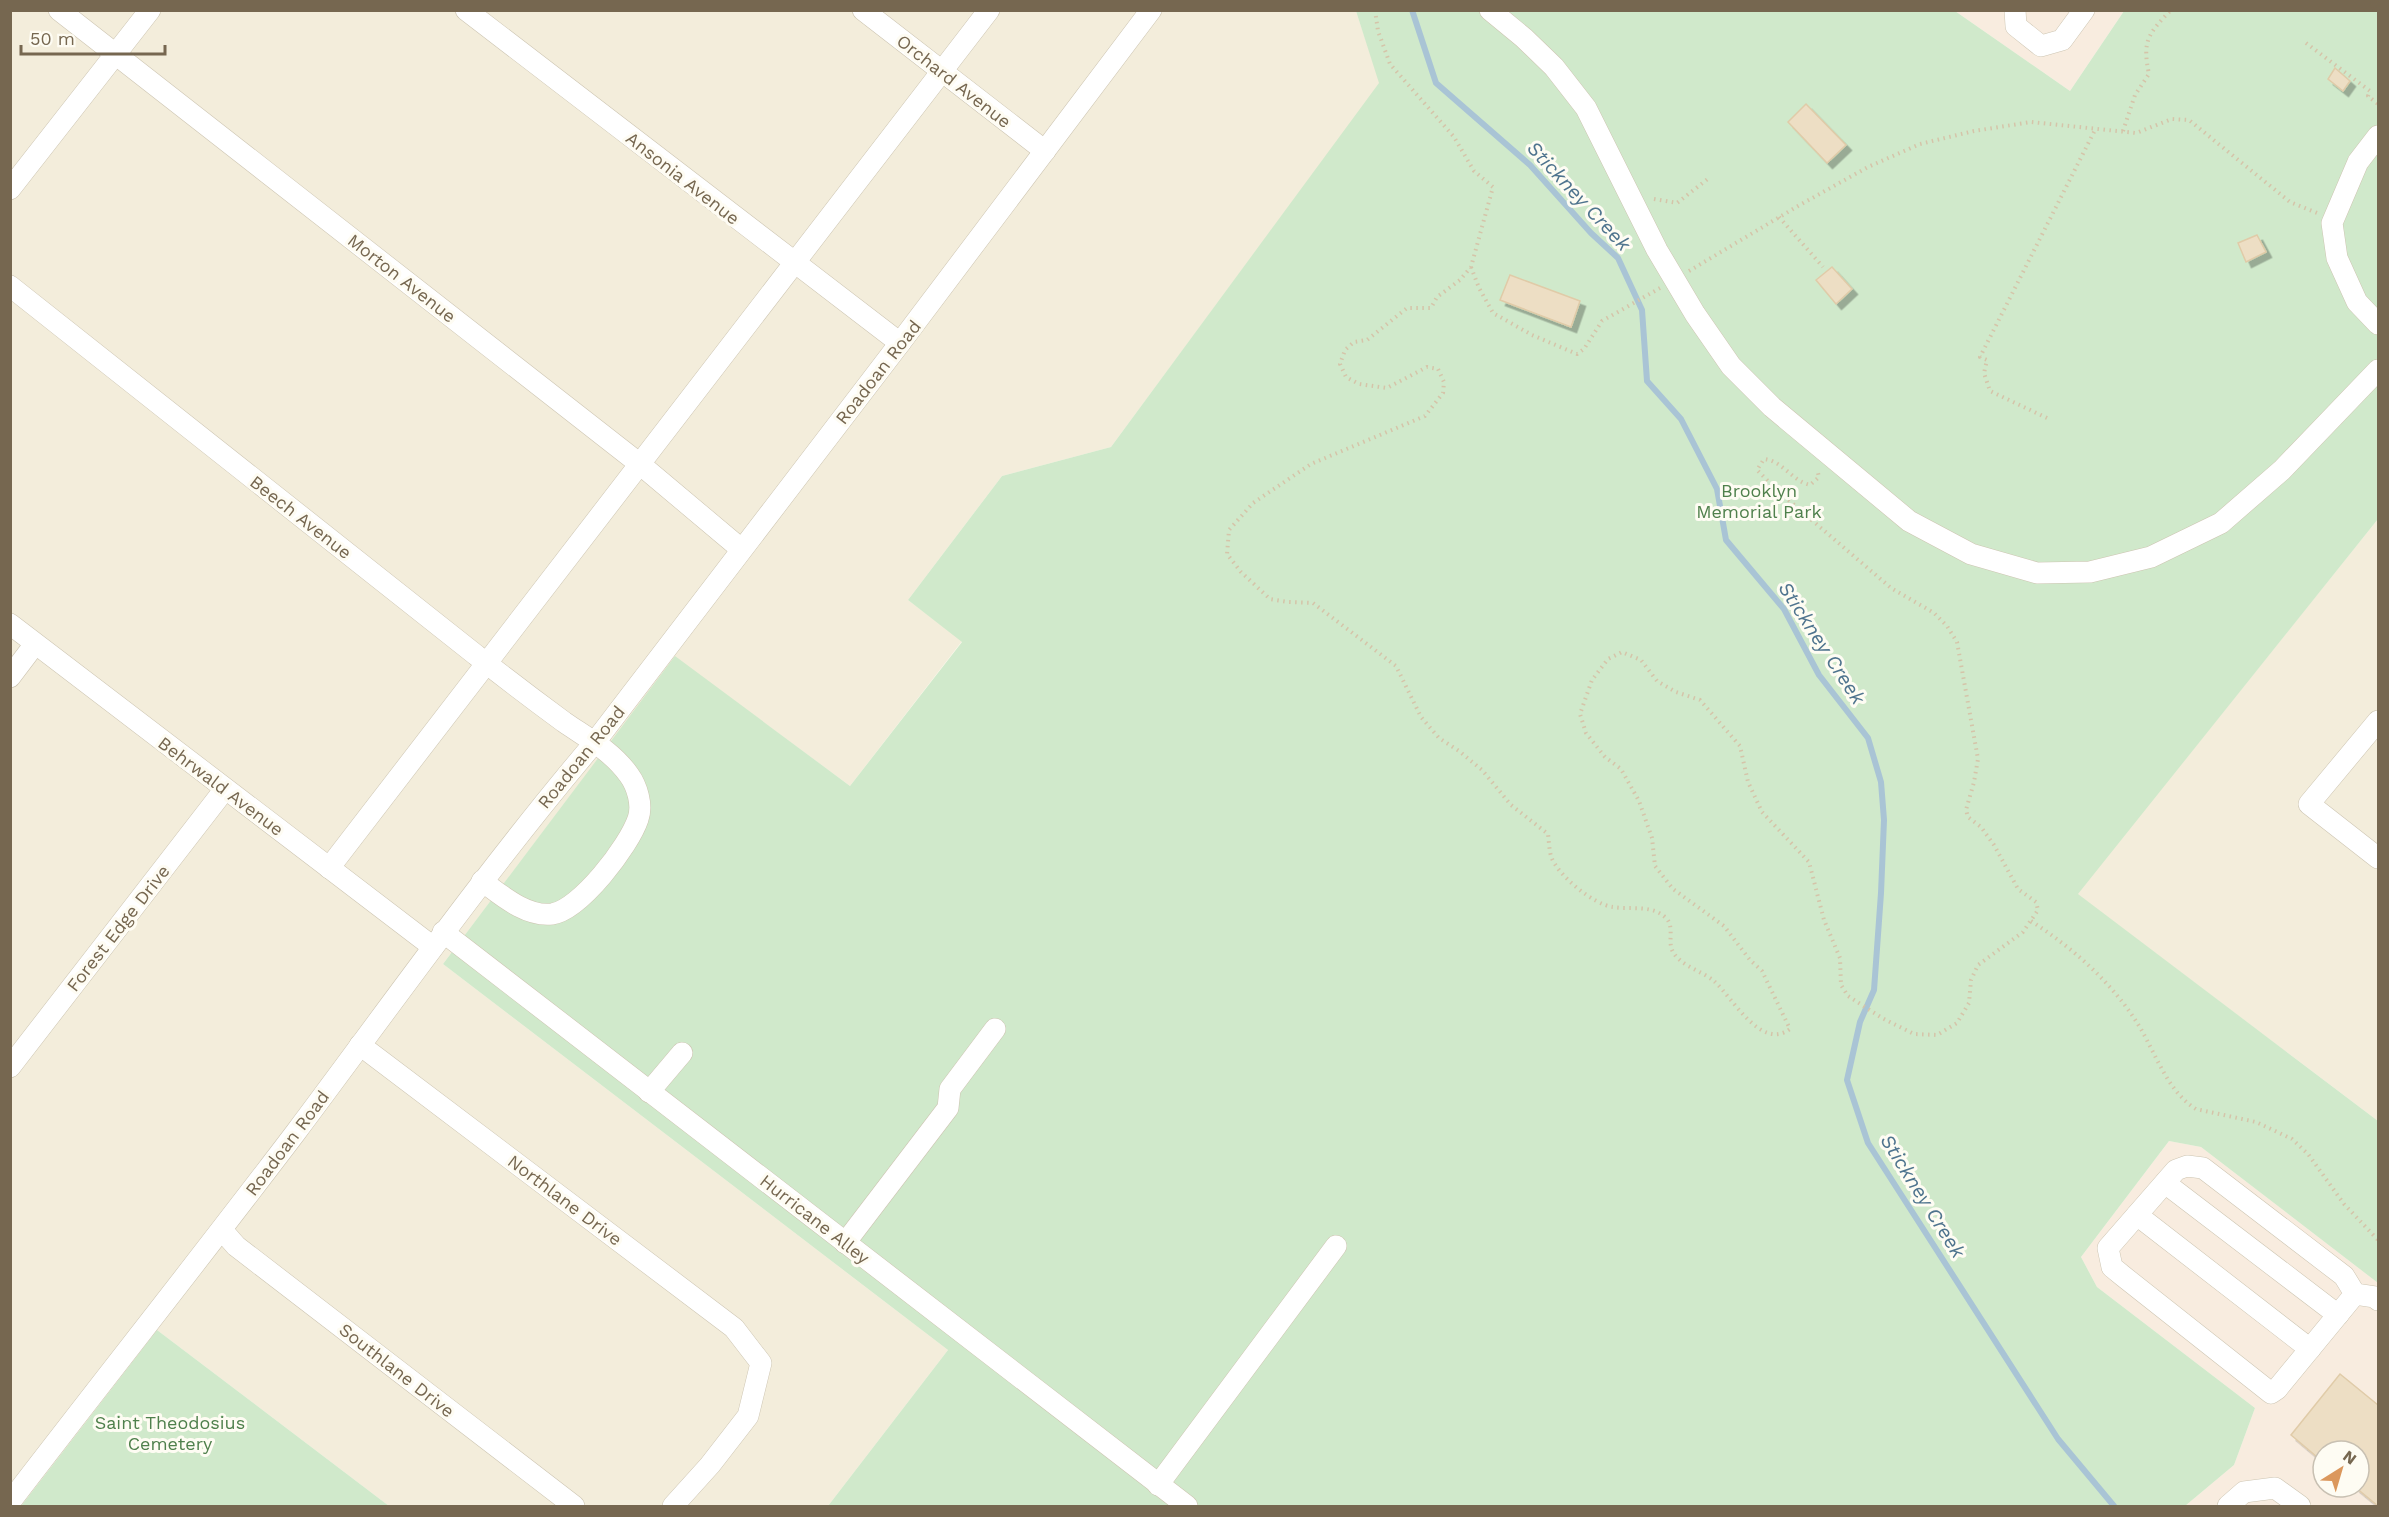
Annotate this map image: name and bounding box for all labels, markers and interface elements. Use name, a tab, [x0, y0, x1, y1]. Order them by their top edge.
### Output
scale bar	[21, 18, 165, 56]
text: 50 m	[30, 28, 75, 49]
street label: Orchard Avenue	[893, 30, 1015, 132]
street label: Ansonia Avenue	[622, 127, 744, 229]
water label: Stickney Creek	[1522, 136, 1637, 257]
street label: Morton Avenue	[344, 229, 460, 327]
street label: Roadoan Road	[831, 316, 925, 428]
street label: Beech Avenue	[246, 471, 356, 563]
park label: Brooklyn Memorial Park	[1696, 480, 1822, 522]
water label: Stickney Creek	[1773, 577, 1871, 710]
street label: Roadoan Road	[533, 701, 629, 813]
street label: Behrwald Avenue	[154, 732, 288, 840]
street label: Forest Edge Drive	[62, 861, 174, 995]
street label: Roadoan Road	[241, 1086, 333, 1200]
water label: Stickney Creek	[1875, 1130, 1971, 1263]
street label: Northlane Drive	[504, 1150, 626, 1250]
street label: Hurricane Alley	[756, 1170, 874, 1269]
street label: Southlane Drive	[335, 1319, 459, 1421]
park label: Saint Theodosius Cemetery	[95, 1412, 245, 1454]
north arrow	[2311, 1439, 2371, 1499]
text: N	[2339, 1446, 2360, 1469]

